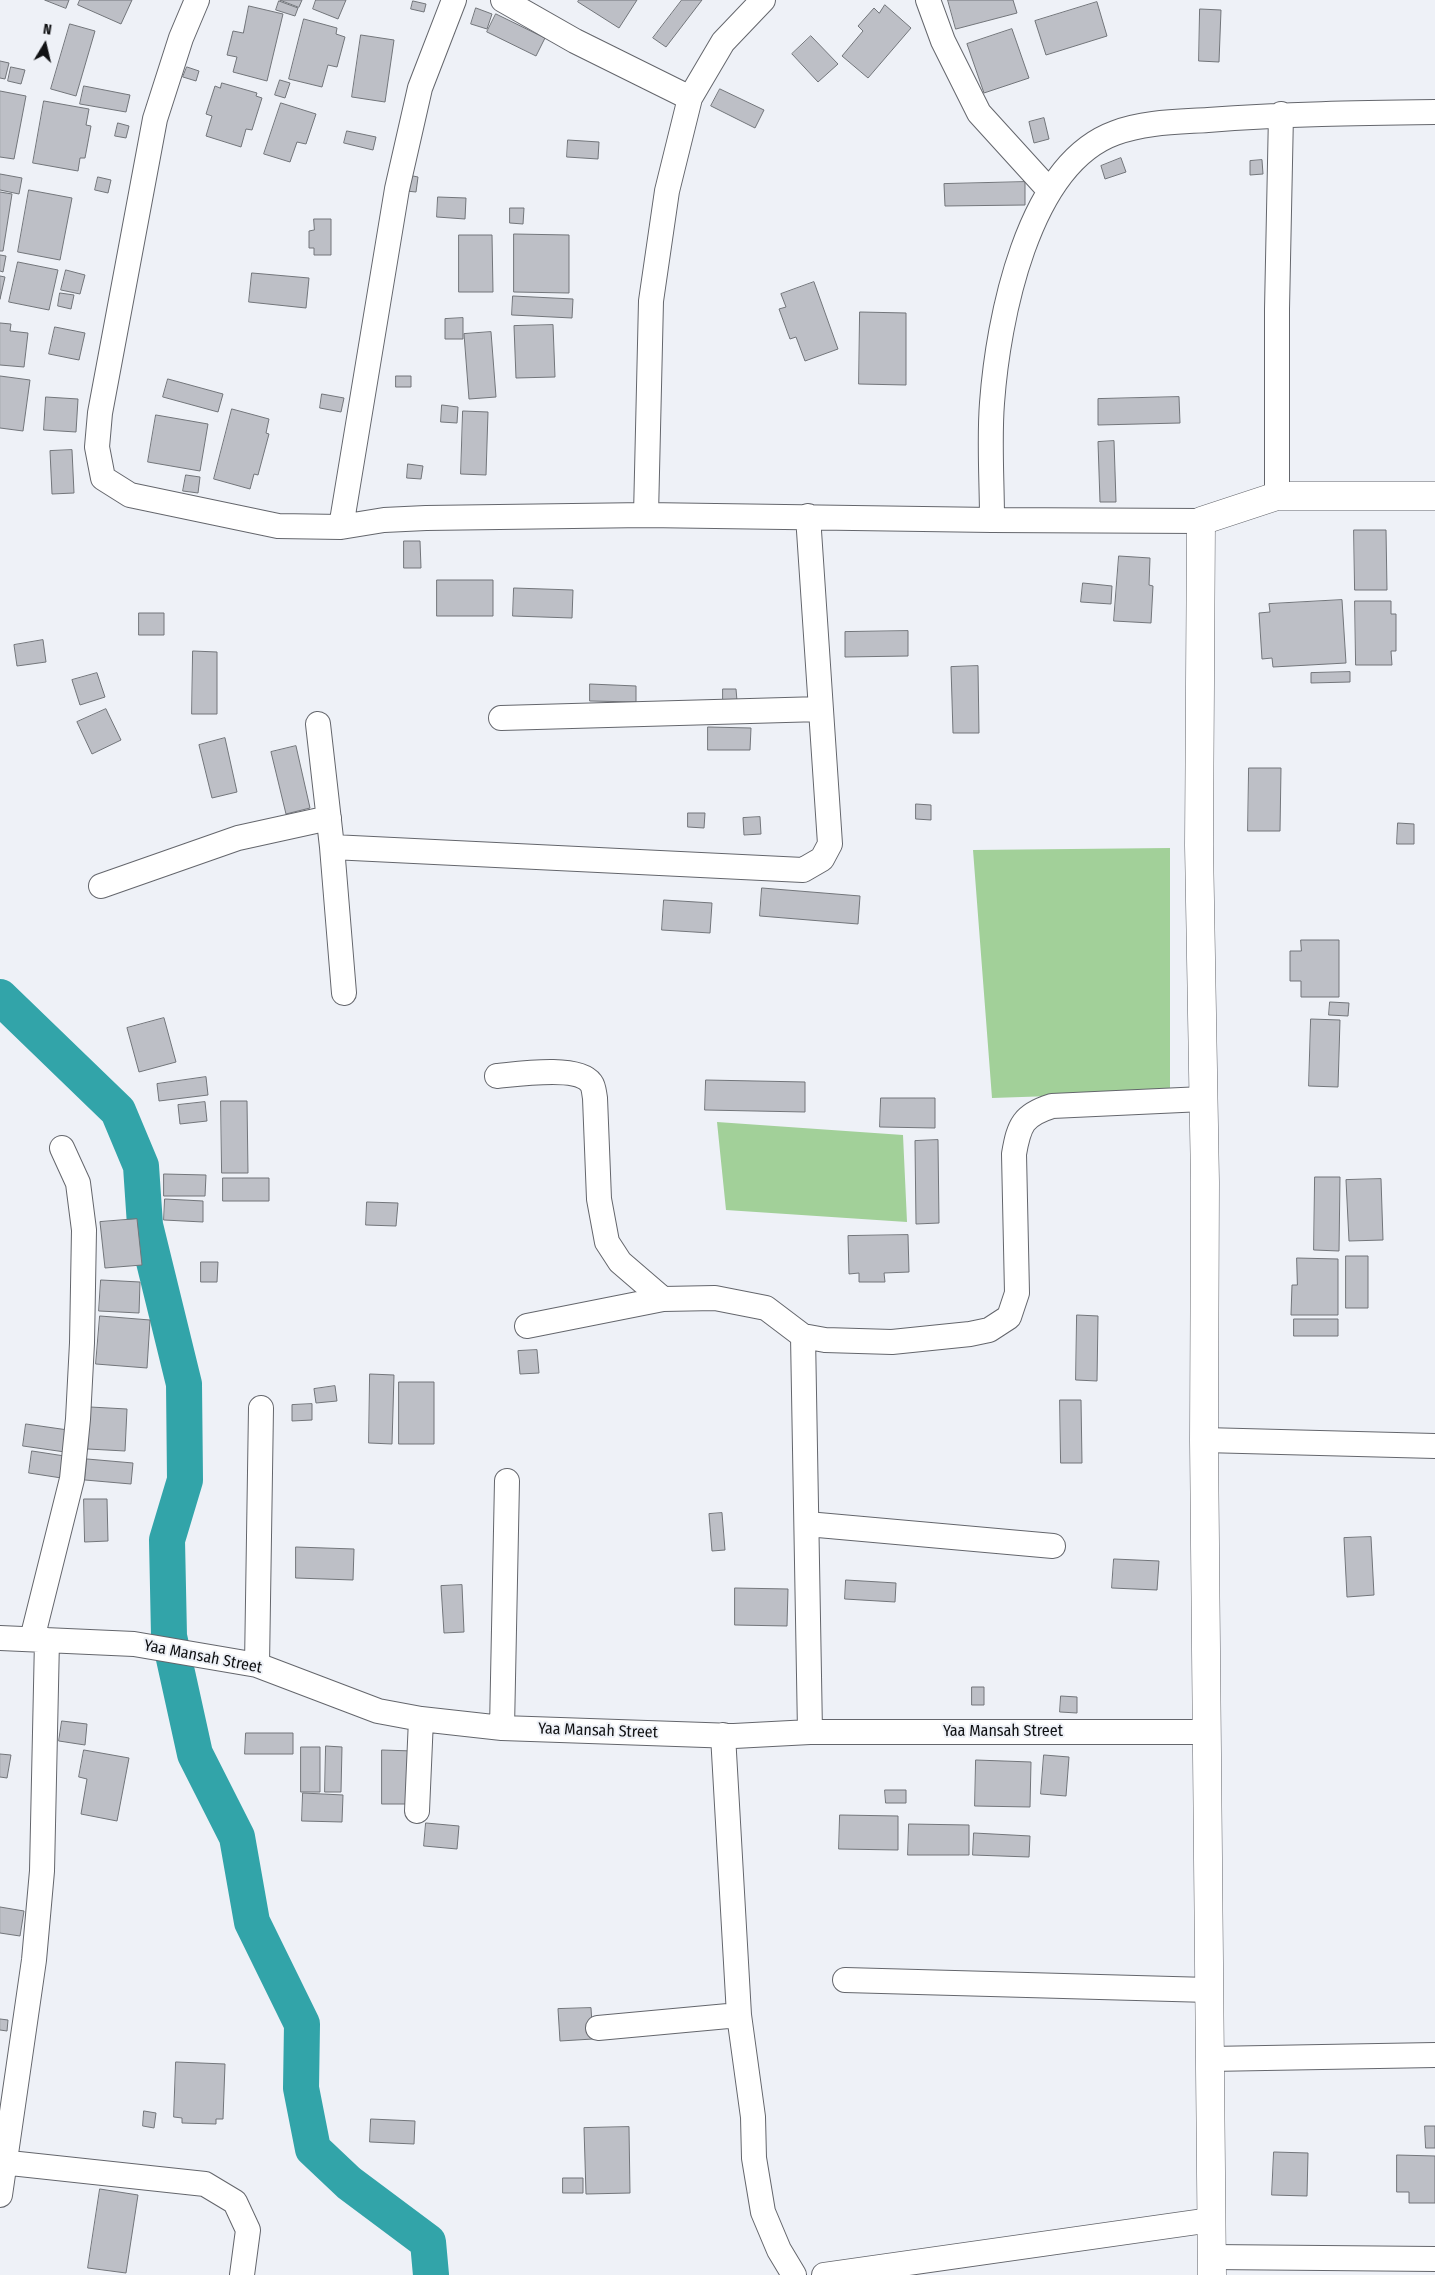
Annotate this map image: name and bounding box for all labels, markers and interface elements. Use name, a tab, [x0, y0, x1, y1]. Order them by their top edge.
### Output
north arrow	[20, 20, 70, 70]
text: N	[42, 21, 53, 39]
street label: Yaa Mansah Street	[142, 1636, 264, 1678]
street label: Yaa Mansah Street	[538, 1719, 658, 1743]
street label: Yaa Mansah Street	[943, 1722, 1063, 1742]

